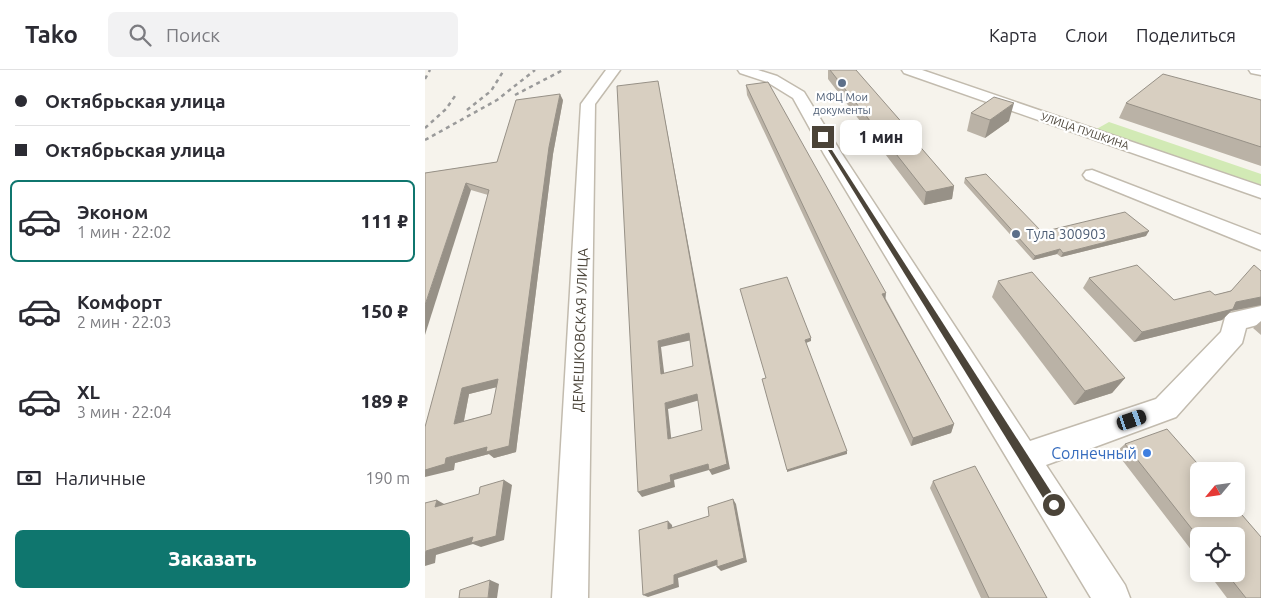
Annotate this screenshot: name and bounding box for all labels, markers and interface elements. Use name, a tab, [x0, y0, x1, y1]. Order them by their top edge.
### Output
search box	[108, 12, 458, 57]
text: Tako	[25, 21, 78, 48]
icon: search	[126, 21, 154, 49]
text: Поиск	[166, 24, 220, 46]
text: Карта	[989, 25, 1037, 45]
text: Слои	[1065, 25, 1108, 45]
text: Поделиться	[1136, 25, 1236, 45]
marker: МФЦ Мои документы	[836, 77, 848, 89]
text: Октябрьская улица	[45, 90, 226, 112]
place label: МФЦ Мои документы	[813, 91, 871, 116]
street label: УЛИЦА ПУШКИНА	[1039, 110, 1132, 152]
callout: 1 мин	[841, 120, 923, 154]
route end	[812, 126, 834, 148]
text: 1 мин	[859, 128, 903, 146]
text: Октябрьская улица	[45, 139, 226, 161]
icon: car	[17, 199, 62, 244]
text: Эконом	[77, 201, 148, 223]
text: 111 ₽	[361, 210, 408, 232]
text: 1 мин · 22:02	[77, 223, 171, 241]
place label: Тула 300903	[1026, 226, 1106, 242]
marker: Тула 300903	[1010, 228, 1022, 240]
street label: ДЕМЕШКОВСКАЯ УЛИЦА	[569, 248, 591, 412]
icon: car	[17, 289, 62, 334]
text: Комфорт	[77, 291, 162, 313]
text: 150 ₽	[361, 300, 408, 322]
text: 2 мин · 22:03	[77, 313, 171, 331]
icon: car	[17, 379, 62, 424]
text: XL	[77, 381, 100, 403]
text: 189 ₽	[361, 390, 408, 412]
text: 3 мин · 22:04	[77, 403, 171, 421]
car	[1115, 408, 1148, 432]
place label: Солнечный	[1051, 444, 1137, 462]
marker: Солнечный	[1141, 447, 1153, 459]
north arrow	[1190, 462, 1245, 518]
map controls	[1190, 462, 1245, 582]
icon: cash	[15, 464, 43, 492]
text: Наличные	[55, 467, 146, 489]
text: 190 m	[365, 469, 410, 487]
route start	[1043, 494, 1065, 516]
button: locate	[1190, 527, 1245, 582]
button: Заказать	[15, 530, 410, 588]

